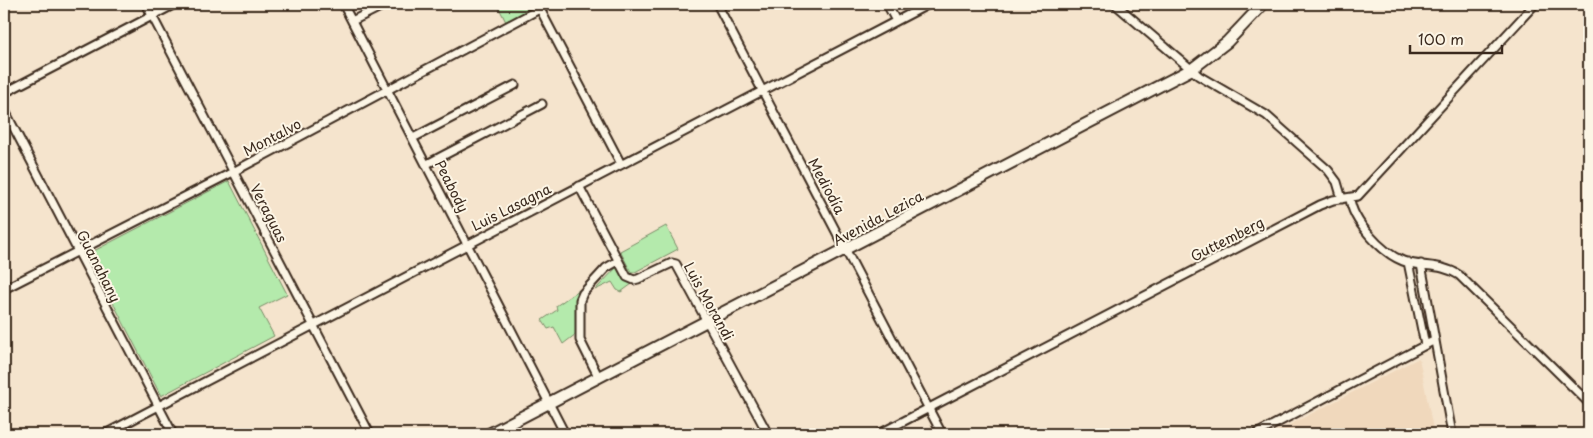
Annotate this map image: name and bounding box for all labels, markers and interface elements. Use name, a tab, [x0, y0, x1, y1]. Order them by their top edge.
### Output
scale bar	[1410, 22, 1503, 54]
text: 100 m	[1418, 27, 1464, 50]
street label: Montalvo	[239, 113, 305, 161]
street label: Mediodía	[803, 154, 851, 218]
street label: Peabody	[430, 156, 474, 216]
street label: Luis Lasagna	[468, 178, 555, 236]
street label: Veraguas	[245, 180, 293, 246]
street label: Avenida Lezica	[829, 185, 927, 251]
street label: Guttemberg	[1187, 212, 1267, 266]
street label: Guanahany	[72, 226, 126, 306]
street label: Luis Morandi	[679, 258, 739, 344]

